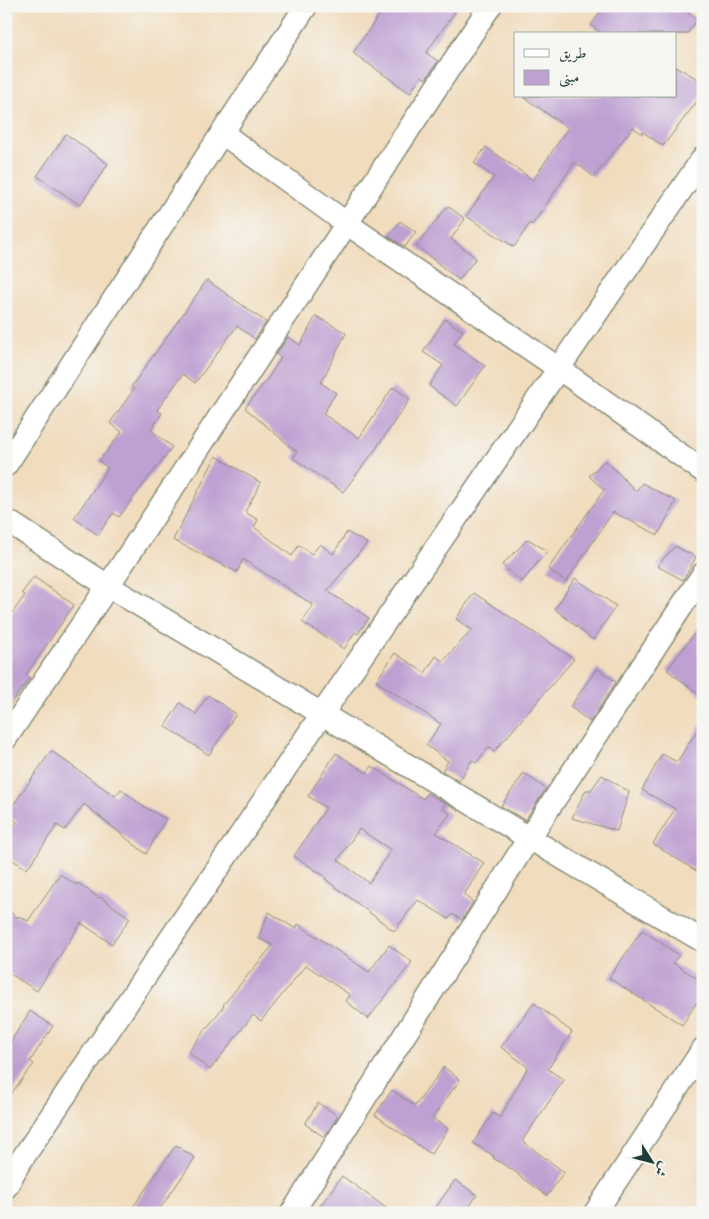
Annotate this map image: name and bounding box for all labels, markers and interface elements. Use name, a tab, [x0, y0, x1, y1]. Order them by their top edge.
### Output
legend	[514, 32, 676, 98]
text: طريق	[559, 42, 586, 63]
text: مبنى	[559, 66, 579, 88]
north arrow	[626, 1136, 676, 1186]
text: ش	[650, 1158, 675, 1181]

